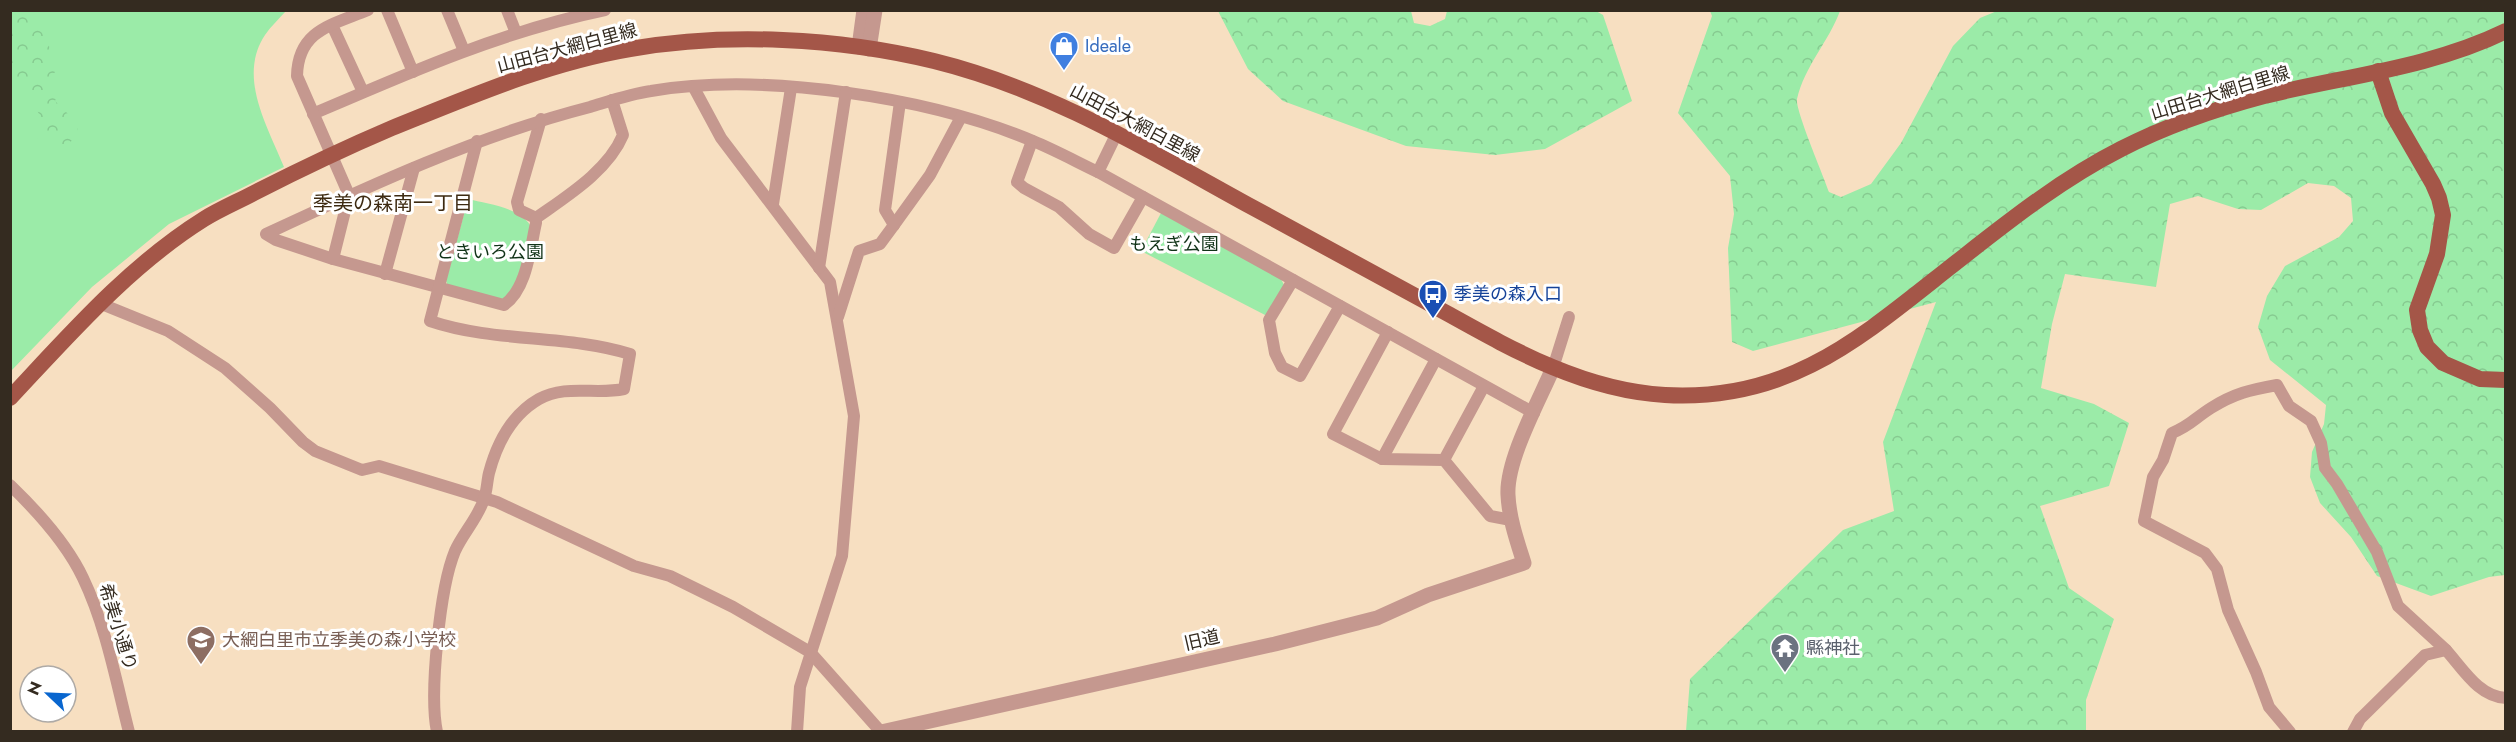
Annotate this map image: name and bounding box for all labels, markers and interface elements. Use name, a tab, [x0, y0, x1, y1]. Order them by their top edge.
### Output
street label: 山田台大網白里線	[494, 17, 640, 79]
shop icon: Ideale	[1048, 30, 1080, 72]
place label: Ideale	[1085, 33, 1131, 59]
street label: 山田台大網白里線	[2147, 60, 2293, 126]
street label: 山田台大網白里線	[1065, 78, 1205, 168]
district label: 季美の森南一丁目	[313, 189, 473, 218]
park label: もえぎ公園	[1129, 231, 1219, 257]
park label: ときいろ公園	[436, 239, 544, 265]
bus stop icon: 季美の森入口	[1417, 278, 1449, 320]
place label: 季美の森入口	[1454, 281, 1562, 307]
street label: 希美小通り	[92, 580, 144, 674]
street label: 旧道	[1182, 623, 1222, 657]
school or university icon: 大網白里市立季美の森小学校	[185, 624, 217, 666]
place label: 大網白里市立季美の森小学校	[222, 627, 456, 653]
temple icon: 縣神社	[1769, 632, 1801, 674]
place label: 縣神社	[1806, 635, 1860, 661]
north arrow	[18, 664, 78, 724]
text: N	[22, 678, 48, 699]

